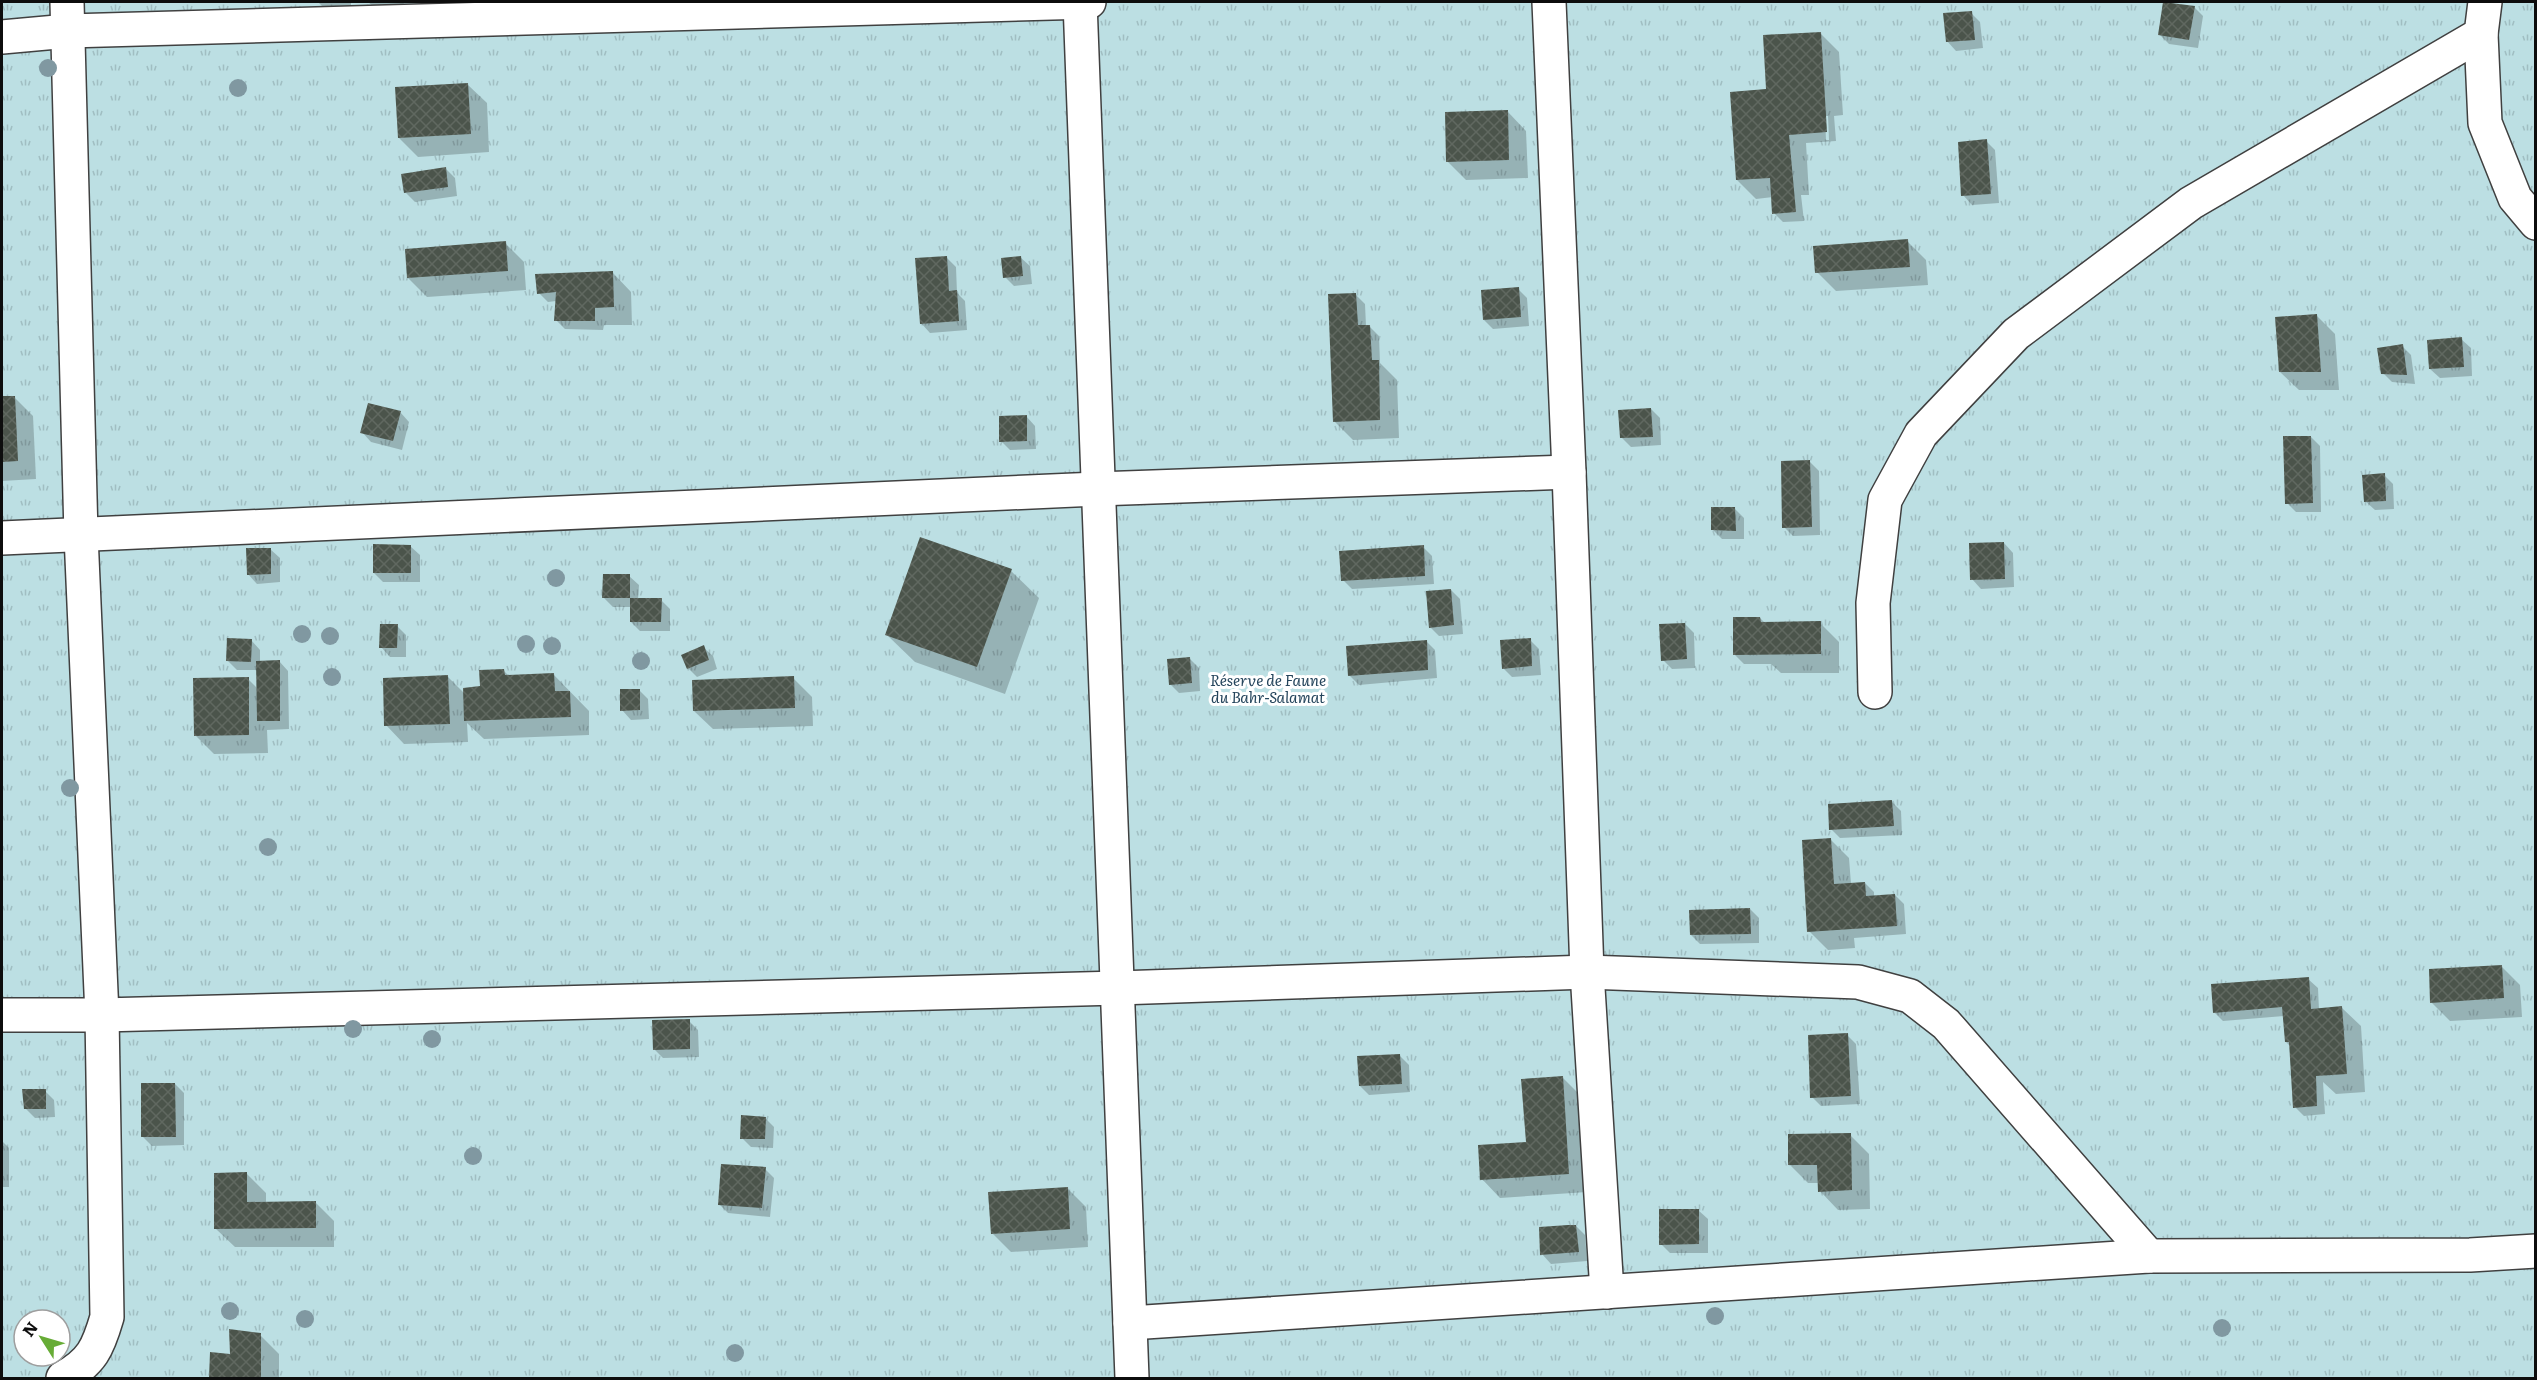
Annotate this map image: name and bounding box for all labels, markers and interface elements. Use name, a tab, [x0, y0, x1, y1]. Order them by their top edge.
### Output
park label: Réserve de Faune du Bahr-Salamat	[1210, 668, 1326, 708]
north arrow	[12, 1308, 72, 1368]
text: N	[16, 1316, 43, 1341]

